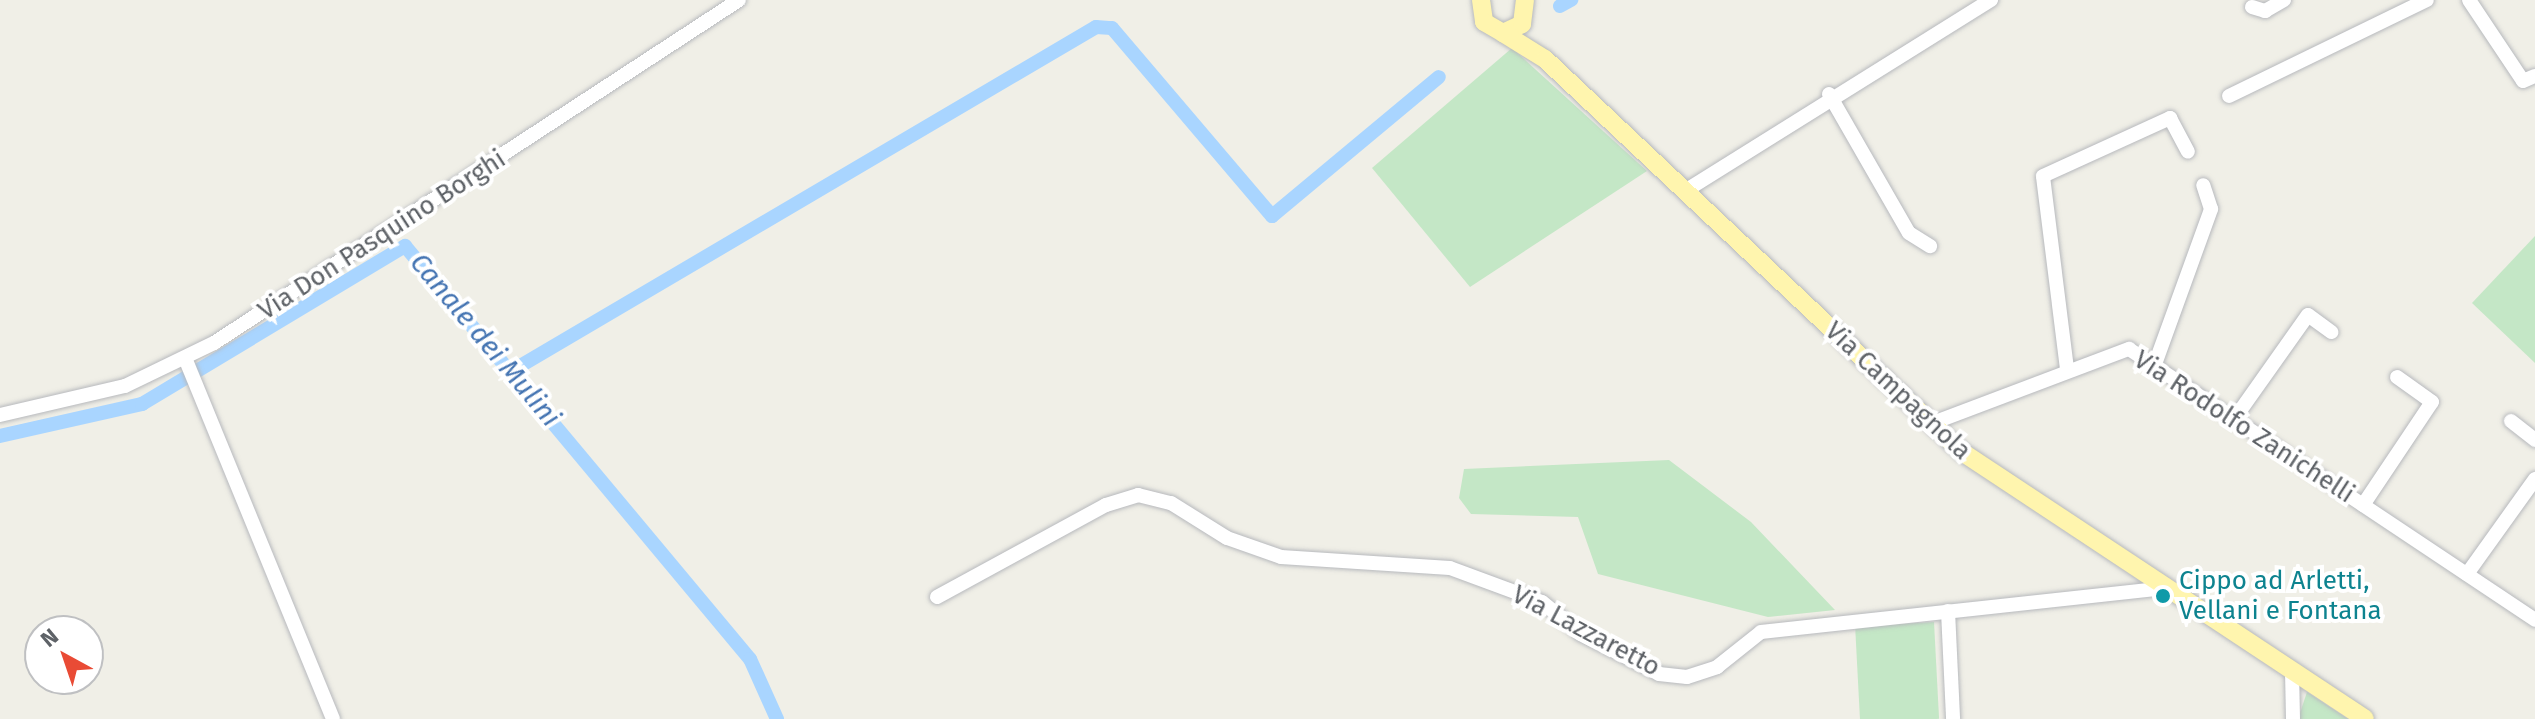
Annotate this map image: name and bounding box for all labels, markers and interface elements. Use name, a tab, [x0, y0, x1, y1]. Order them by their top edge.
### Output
street label: Via Don Pasquino Borghi	[252, 143, 512, 327]
water label: Canale dei Mulini	[403, 246, 567, 434]
street label: Via Campagnola	[1819, 315, 1977, 467]
street label: Via Rodolfo Zanichelli	[2128, 344, 2360, 510]
place label: Cippo ad Arletti, Vellani e Fontana	[2179, 565, 2382, 626]
street label: Via Lazzaretto	[1507, 579, 1665, 683]
marker: Cippo ad Arletti, Vellani e Fontana	[2154, 587, 2172, 605]
north arrow	[24, 615, 104, 695]
text: N	[35, 623, 64, 653]

